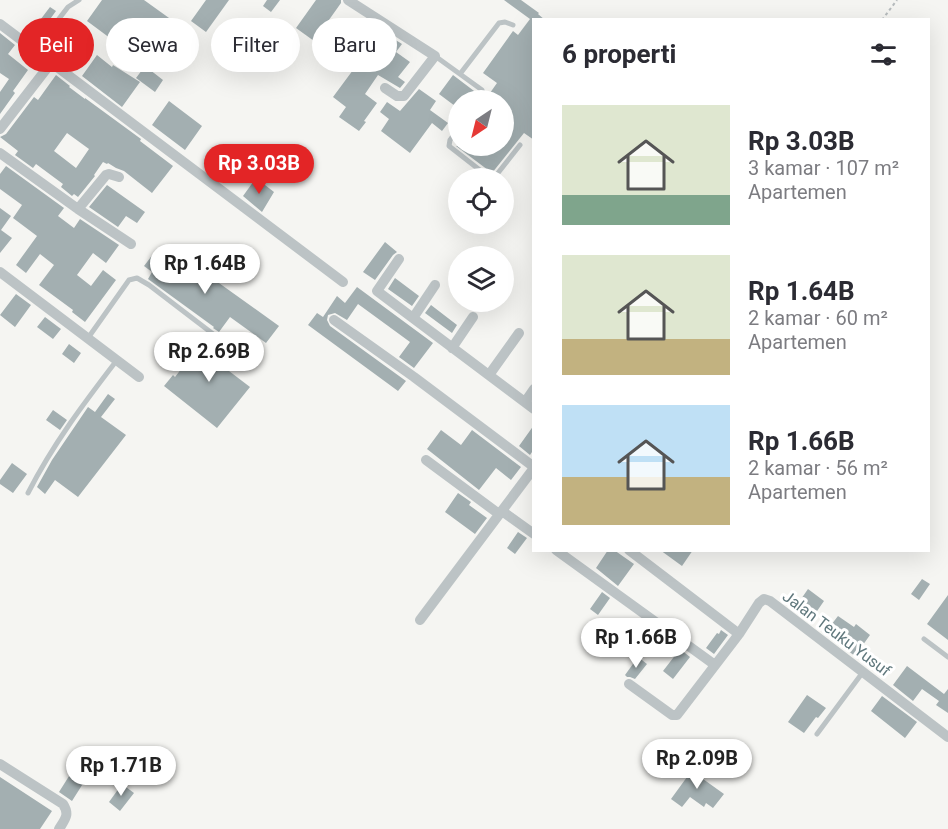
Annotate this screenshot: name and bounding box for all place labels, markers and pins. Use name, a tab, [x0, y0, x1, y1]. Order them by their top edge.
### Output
pin: Rp 3.03B	[197, 144, 321, 195]
pin: Rp 1.64B	[143, 244, 267, 295]
pin: Rp 2.69B	[147, 332, 271, 383]
pin: Rp 1.66B	[574, 618, 698, 669]
pin: Rp 2.09B	[635, 739, 759, 790]
pin: Rp 1.71B	[59, 746, 183, 797]

